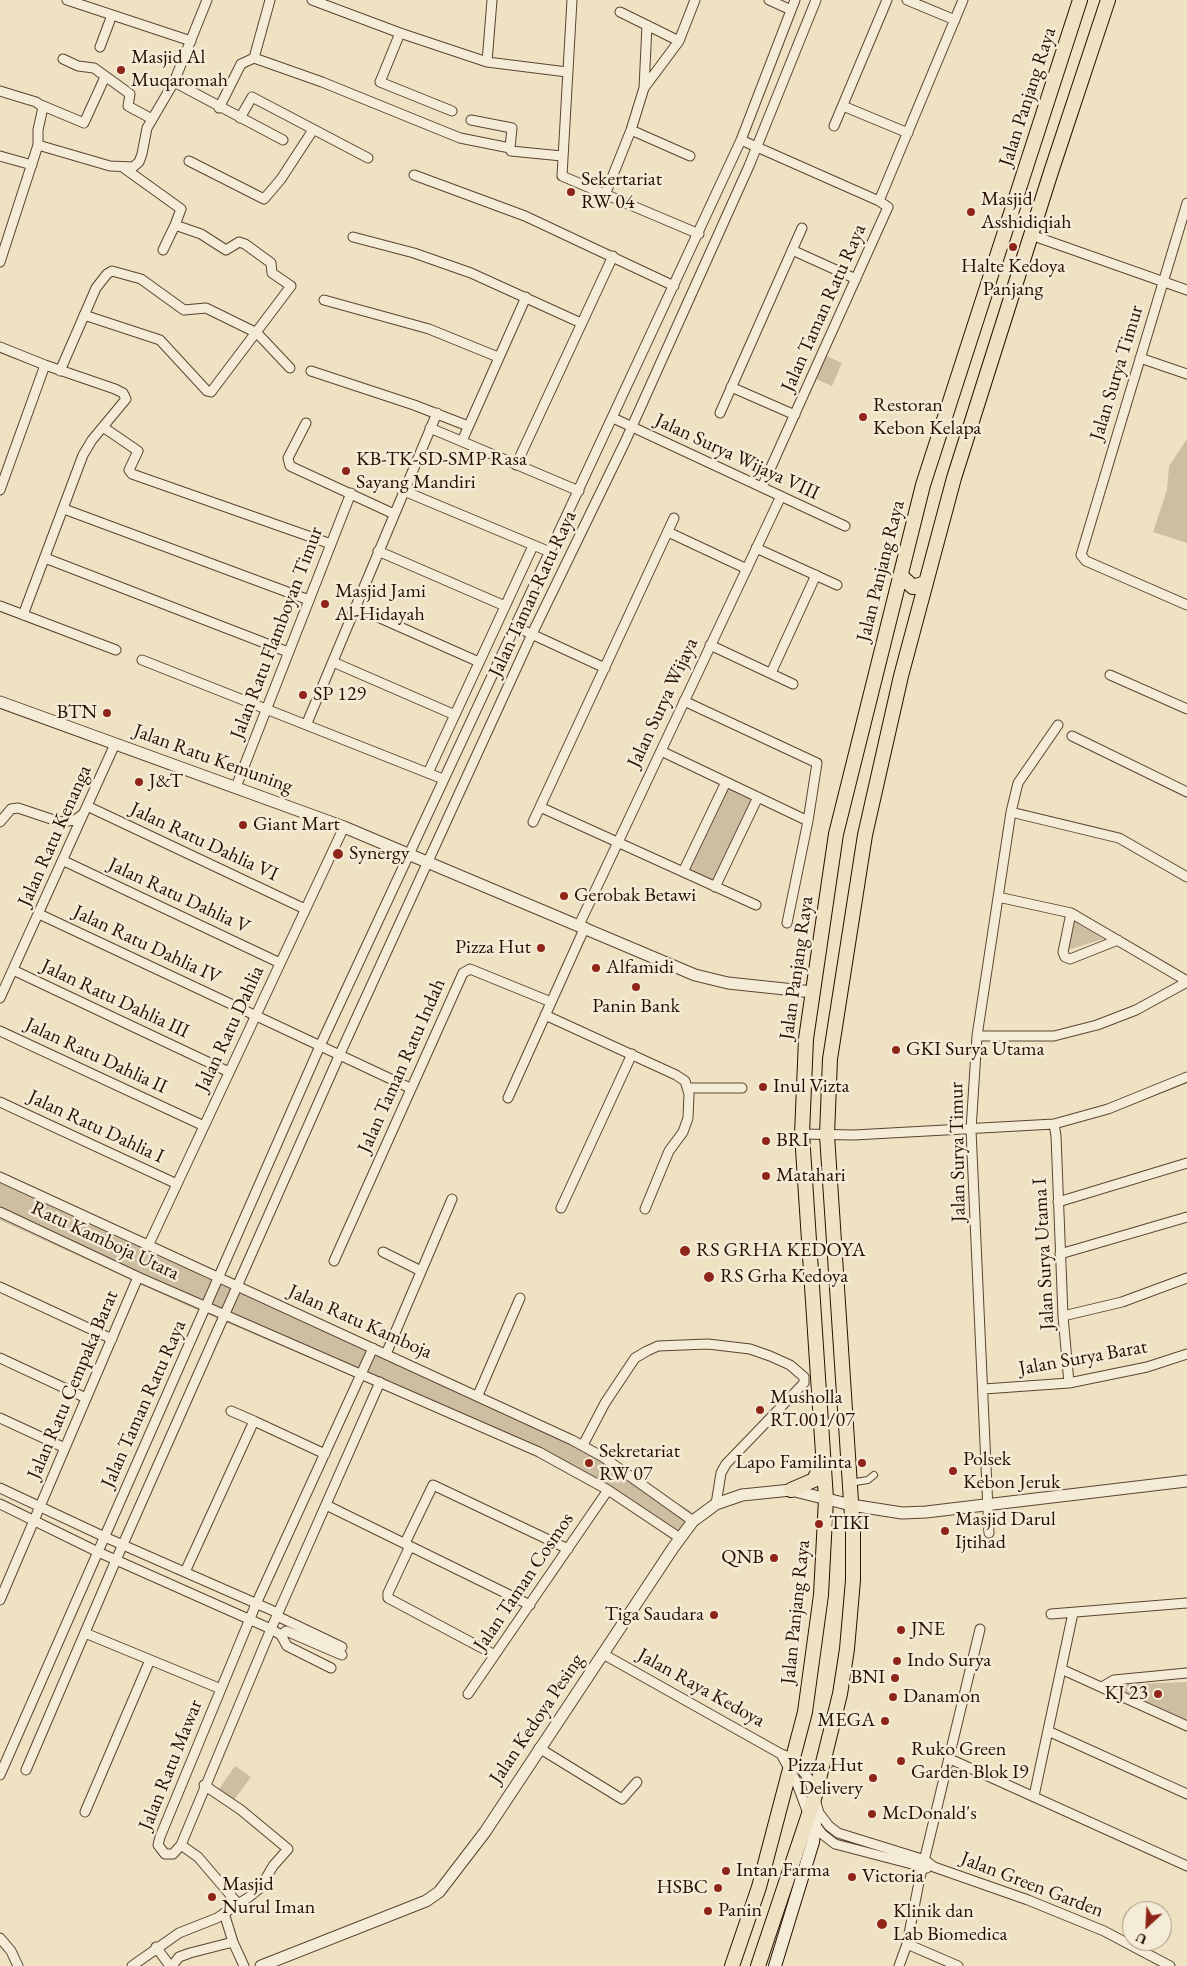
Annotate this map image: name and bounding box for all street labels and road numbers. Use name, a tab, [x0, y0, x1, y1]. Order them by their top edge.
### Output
street label: Jalan Panjang Raya	[994, 24, 1062, 170]
street label: Jalan Taman Ratu Raya	[776, 220, 872, 396]
street label: Jalan Surya Timur	[1085, 302, 1149, 444]
street label: Jalan Surya Wijaya VIII	[651, 408, 823, 506]
street label: Jalan Panjang Raya	[852, 498, 910, 644]
street label: Jalan Taman Ratu Raya	[484, 507, 582, 681]
street label: Jalan Ratu Flamboyan Timur	[225, 523, 329, 743]
street label: Jalan Surya Wijaya	[622, 634, 704, 772]
street label: Jalan Ratu Kemuning	[130, 719, 296, 799]
street label: Jalan Ratu Kenanga	[13, 762, 97, 910]
street label: Jalan Ratu Dahlia VI	[126, 797, 282, 887]
street label: Jalan Ratu Dahlia V	[104, 853, 254, 939]
street label: Jalan Panjang Raya	[775, 895, 819, 1041]
street label: Jalan Ratu Dahlia IV	[69, 900, 225, 990]
street label: Jalan Ratu Dahlia III	[37, 954, 193, 1044]
street label: Jalan Ratu Dahlia	[190, 962, 270, 1096]
street label: Jalan Taman Ratu Indah	[353, 975, 451, 1157]
street label: Jalan Ratu Dahlia II	[21, 1013, 171, 1099]
street label: Jalan Surya Timur	[945, 1082, 971, 1222]
street label: Jalan Ratu Dahlia I	[24, 1085, 168, 1169]
street label: Jalan Surya Utama I	[1028, 1177, 1060, 1331]
street label: Ratu Kamboja Utara	[27, 1196, 183, 1286]
street label: Jalan Ratu Kamboja	[284, 1280, 436, 1364]
street label: Jalan Ratu Cempaka Barat	[22, 1287, 124, 1483]
street label: Jalan Taman Ratu Raya	[96, 1316, 192, 1492]
street label: Jalan Surya Barat	[1017, 1335, 1149, 1381]
street label: Jalan Taman Cosmos	[469, 1508, 579, 1656]
street label: Jalan Panjang Raya	[776, 1539, 816, 1685]
street label: Jalan Raya Kedoya	[633, 1643, 769, 1733]
street label: Jalan Kedoya Pesing	[485, 1649, 589, 1789]
street label: Jalan Ratu Mawar	[134, 1696, 208, 1834]
street label: Jalan Green Garden	[957, 1847, 1107, 1923]

